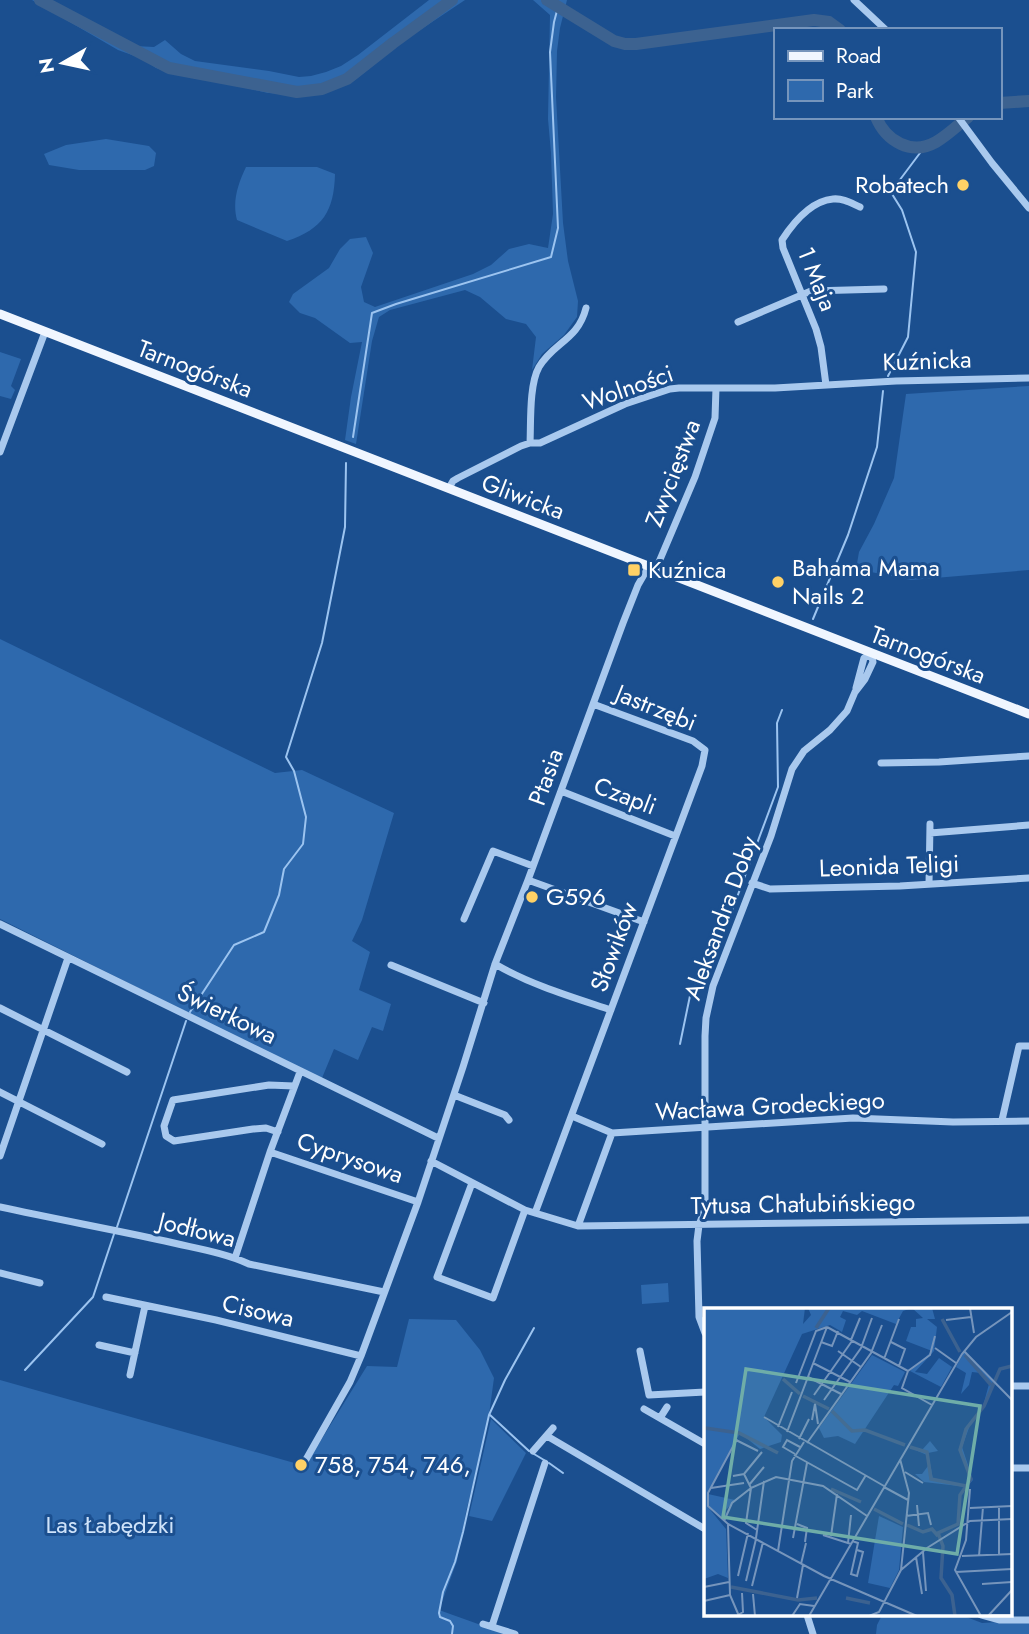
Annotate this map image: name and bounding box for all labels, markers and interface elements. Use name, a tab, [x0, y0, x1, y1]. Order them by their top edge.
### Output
north arrow	[28, 28, 98, 98]
legend	[774, 28, 1001, 119]
text: Road	[836, 41, 881, 71]
text: N	[32, 56, 61, 75]
text: Park	[836, 76, 874, 106]
place label: Robatech	[855, 167, 949, 202]
marker: Robatech	[955, 177, 971, 193]
street label: 1 Maja	[789, 241, 846, 316]
street label: Tarnogórska	[132, 331, 258, 407]
street label: Kuźnicka	[882, 341, 972, 380]
street label: Wolności	[578, 356, 678, 419]
street label: Zwycięstwa	[636, 414, 709, 532]
street label: Gliwicka	[477, 465, 570, 528]
place label: Bahama Mama Nails 2	[792, 550, 940, 613]
place label: Kuźnica	[648, 552, 726, 587]
marker: Kuźnica	[626, 562, 642, 578]
marker: Bahama Mama Nails 2	[770, 574, 786, 590]
street label: Tarnogórska	[865, 617, 991, 693]
street label: Jastrzębi	[608, 674, 702, 740]
street label: Ptasia	[519, 744, 572, 810]
street label: Czapli	[589, 768, 662, 823]
street label: Aleksandra Doby	[675, 831, 767, 1005]
street label: Leonida Teligi	[818, 846, 960, 885]
place label: G596	[546, 879, 606, 914]
marker: G596	[524, 889, 540, 905]
street label: Słowików	[581, 896, 646, 997]
street label: Świerkowa	[171, 974, 283, 1053]
street label: Wacława Grodeckiego	[655, 1082, 885, 1129]
street label: Cyprysowa	[292, 1123, 408, 1192]
street label: Tytusa Chałubińskiego	[690, 1184, 916, 1223]
street label: Jodłowa	[152, 1202, 240, 1256]
street label: Cisowa	[219, 1285, 298, 1336]
inset map	[704, 1308, 1012, 1616]
place label: 758, 754, 746,	[315, 1447, 471, 1482]
marker: 758, 754, 746,	[293, 1457, 309, 1473]
park label: Las Łabędzki	[45, 1507, 175, 1542]

